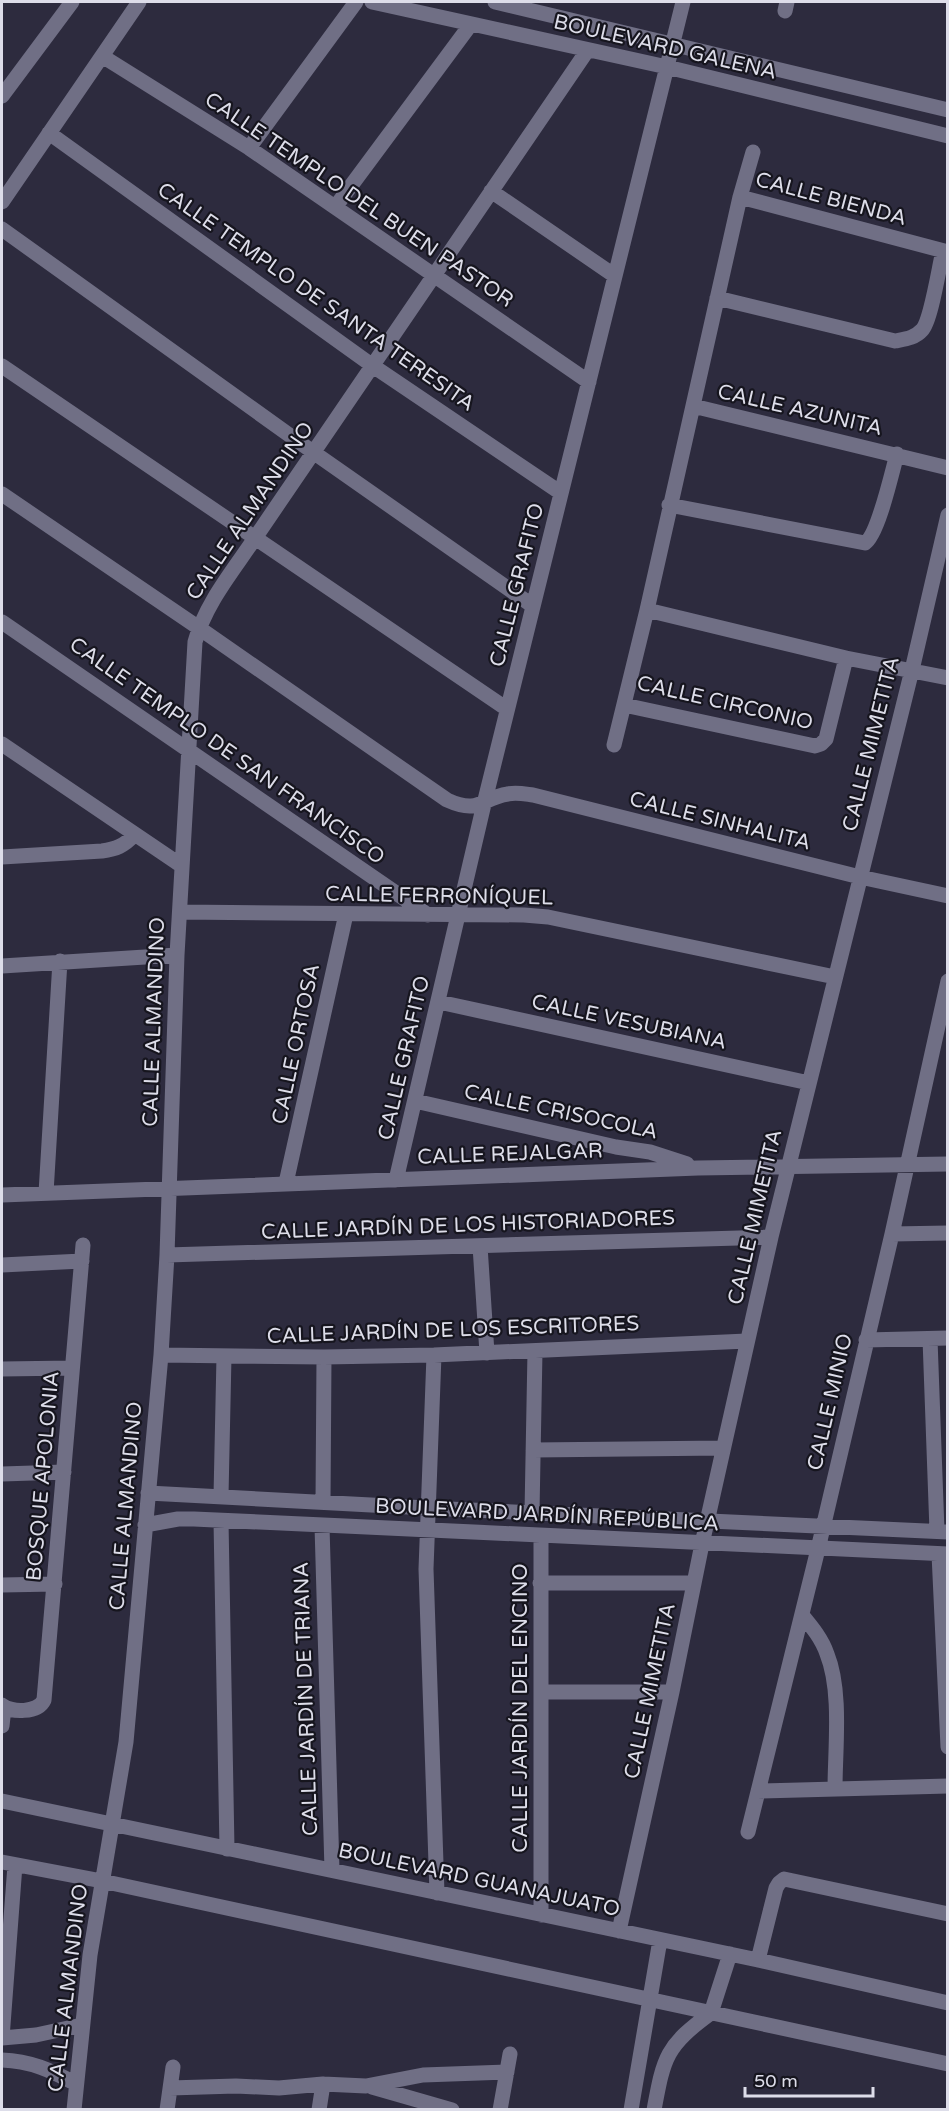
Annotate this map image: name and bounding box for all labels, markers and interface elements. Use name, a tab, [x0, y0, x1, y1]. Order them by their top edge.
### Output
street label: BOULEVARD GALENA	[551, 9, 779, 85]
street label: CALLE TEMPLO DEL BUEN PASTOR	[200, 87, 518, 313]
street label: CALLE BIENDA	[753, 167, 909, 231]
street label: CALLE TEMPLO DE SANTA TERESITA	[152, 177, 480, 417]
street label: CALLE AZUNITA	[715, 379, 885, 441]
street label: CALLE ALMANDINO	[181, 417, 319, 605]
street label: CALLE GRAFITO	[485, 501, 549, 669]
street label: CALLE TEMPLO DE SAN FRANCISCO	[65, 632, 389, 870]
street label: CALLE MIMETITA	[837, 654, 905, 834]
street label: CALLE CIRCONIO	[635, 671, 815, 735]
street label: CALLE SINHALITA	[627, 786, 813, 856]
street label: CALLE FERRONÍQUEL	[325, 882, 553, 910]
street label: CALLE ALMANDINO	[138, 917, 170, 1127]
street label: CALLE ORTOSA	[267, 962, 325, 1126]
street label: CALLE GRAFITO	[373, 973, 435, 1143]
street label: CALLE VESUBIANA	[529, 989, 729, 1055]
street label: CALLE CRISOCOLA	[462, 1079, 660, 1145]
street label: CALLE MIMETITA	[723, 1127, 787, 1307]
street label: CALLE REJALGAR	[417, 1138, 603, 1170]
street label: CALLE JARDÍN DE LOS HISTORIADORES	[261, 1205, 675, 1245]
street label: CALLE JARDÍN DE LOS ESCRITORES	[266, 1311, 640, 1349]
street label: CALLE MINIO	[802, 1331, 858, 1473]
street label: BOSQUE APOLONIA	[21, 1370, 65, 1582]
street label: CALLE ALMANDINO	[104, 1401, 148, 1611]
street label: BOULEVARD JARDÍN REPÚBLICA	[374, 1494, 720, 1536]
street label: CALLE JARDÍN DE TRIANA	[289, 1561, 323, 1837]
street label: CALLE JARDÍN DEL ENCINO	[508, 1563, 533, 1853]
street label: CALLE MIMETITA	[619, 1601, 681, 1781]
street label: BOULEVARD GUANAJUATO	[336, 1838, 622, 1922]
street label: CALLE ALMANDINO	[43, 1882, 93, 2094]
scale bar	[745, 2060, 872, 2098]
text: 50 m	[754, 2070, 798, 2092]

